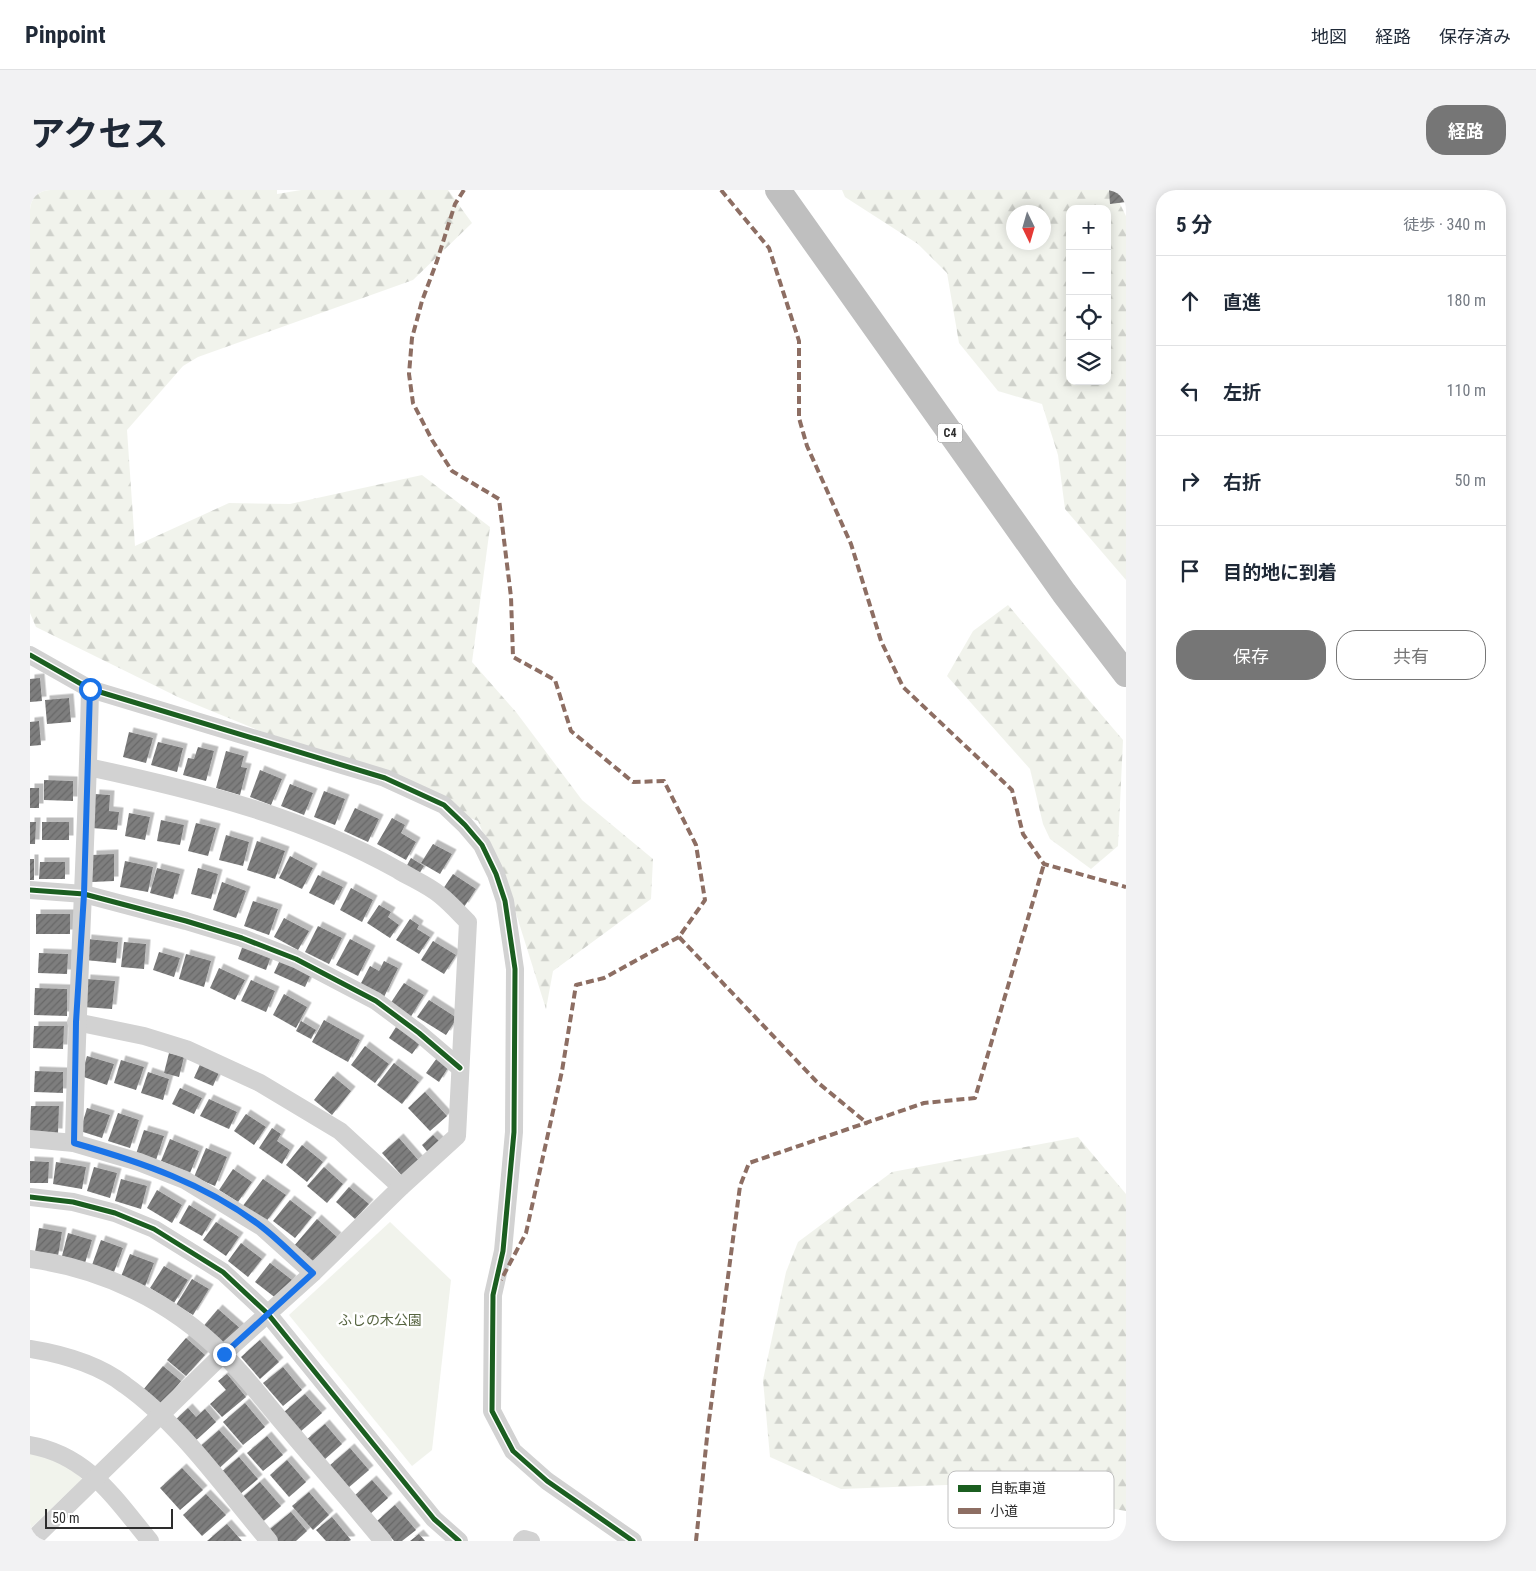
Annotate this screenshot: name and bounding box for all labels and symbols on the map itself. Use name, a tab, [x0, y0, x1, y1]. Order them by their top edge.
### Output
north arrow	[1006, 205, 1051, 250]
road number: C4	[938, 424, 962, 442]
route start	[79, 678, 102, 701]
park label: ふじの木公園	[338, 1312, 422, 1328]
route end	[213, 1343, 236, 1366]
legend	[948, 1471, 1114, 1528]
text: 自転車道	[990, 1480, 1046, 1496]
text: 小道	[990, 1503, 1018, 1519]
scale bar	[45, 1506, 172, 1529]

